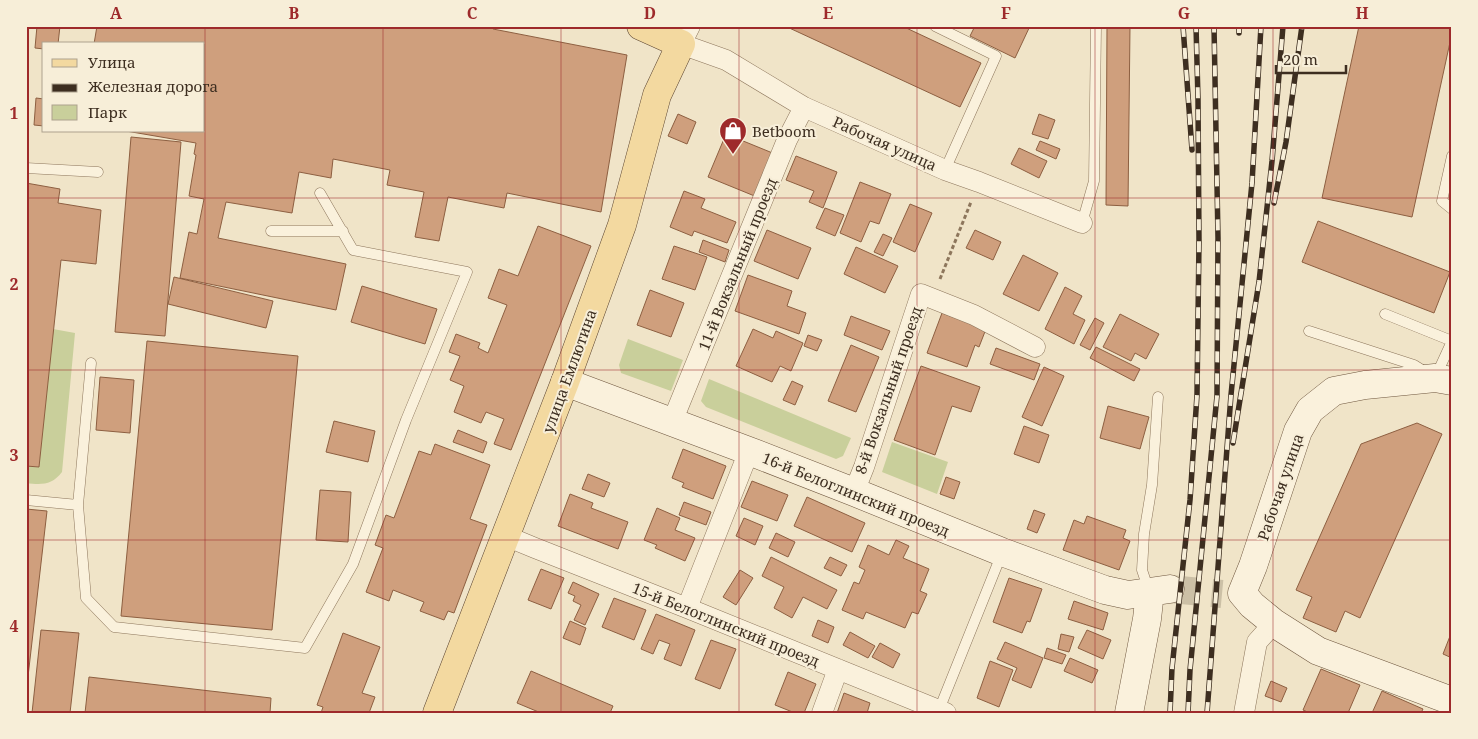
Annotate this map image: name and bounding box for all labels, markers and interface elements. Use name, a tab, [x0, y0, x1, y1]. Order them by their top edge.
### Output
text: A	[110, 2, 123, 24]
text: B	[289, 2, 300, 24]
text: C	[467, 2, 478, 24]
text: D	[644, 2, 656, 24]
text: E	[823, 2, 833, 24]
text: F	[1001, 2, 1011, 24]
text: G	[1178, 2, 1190, 24]
text: H	[1355, 2, 1369, 24]
legend	[42, 42, 205, 132]
scale bar	[1276, 42, 1346, 74]
text: 20 m	[1283, 49, 1318, 69]
text: Улица	[88, 52, 136, 72]
text: Железная дорога	[87, 76, 218, 96]
text: 1	[9, 102, 19, 124]
text: Парк	[88, 102, 127, 122]
street label: Рабочая улица	[830, 111, 940, 175]
shop icon: Betboom	[718, 116, 748, 155]
place label: Betboom	[752, 121, 816, 141]
street label: 11-й Вокзальный проезд	[693, 175, 781, 353]
text: 2	[9, 273, 19, 295]
street label: 8-й Вокзальный проезд	[850, 303, 926, 477]
street label: улица Емлютина	[537, 306, 601, 436]
street label: Рабочая улица	[1252, 431, 1308, 543]
text: 3	[9, 444, 19, 466]
street label: 16-й Белоглинский проезд	[759, 447, 953, 541]
street label: 15-й Белоглинский проезд	[629, 577, 823, 671]
text: 4	[9, 615, 19, 637]

